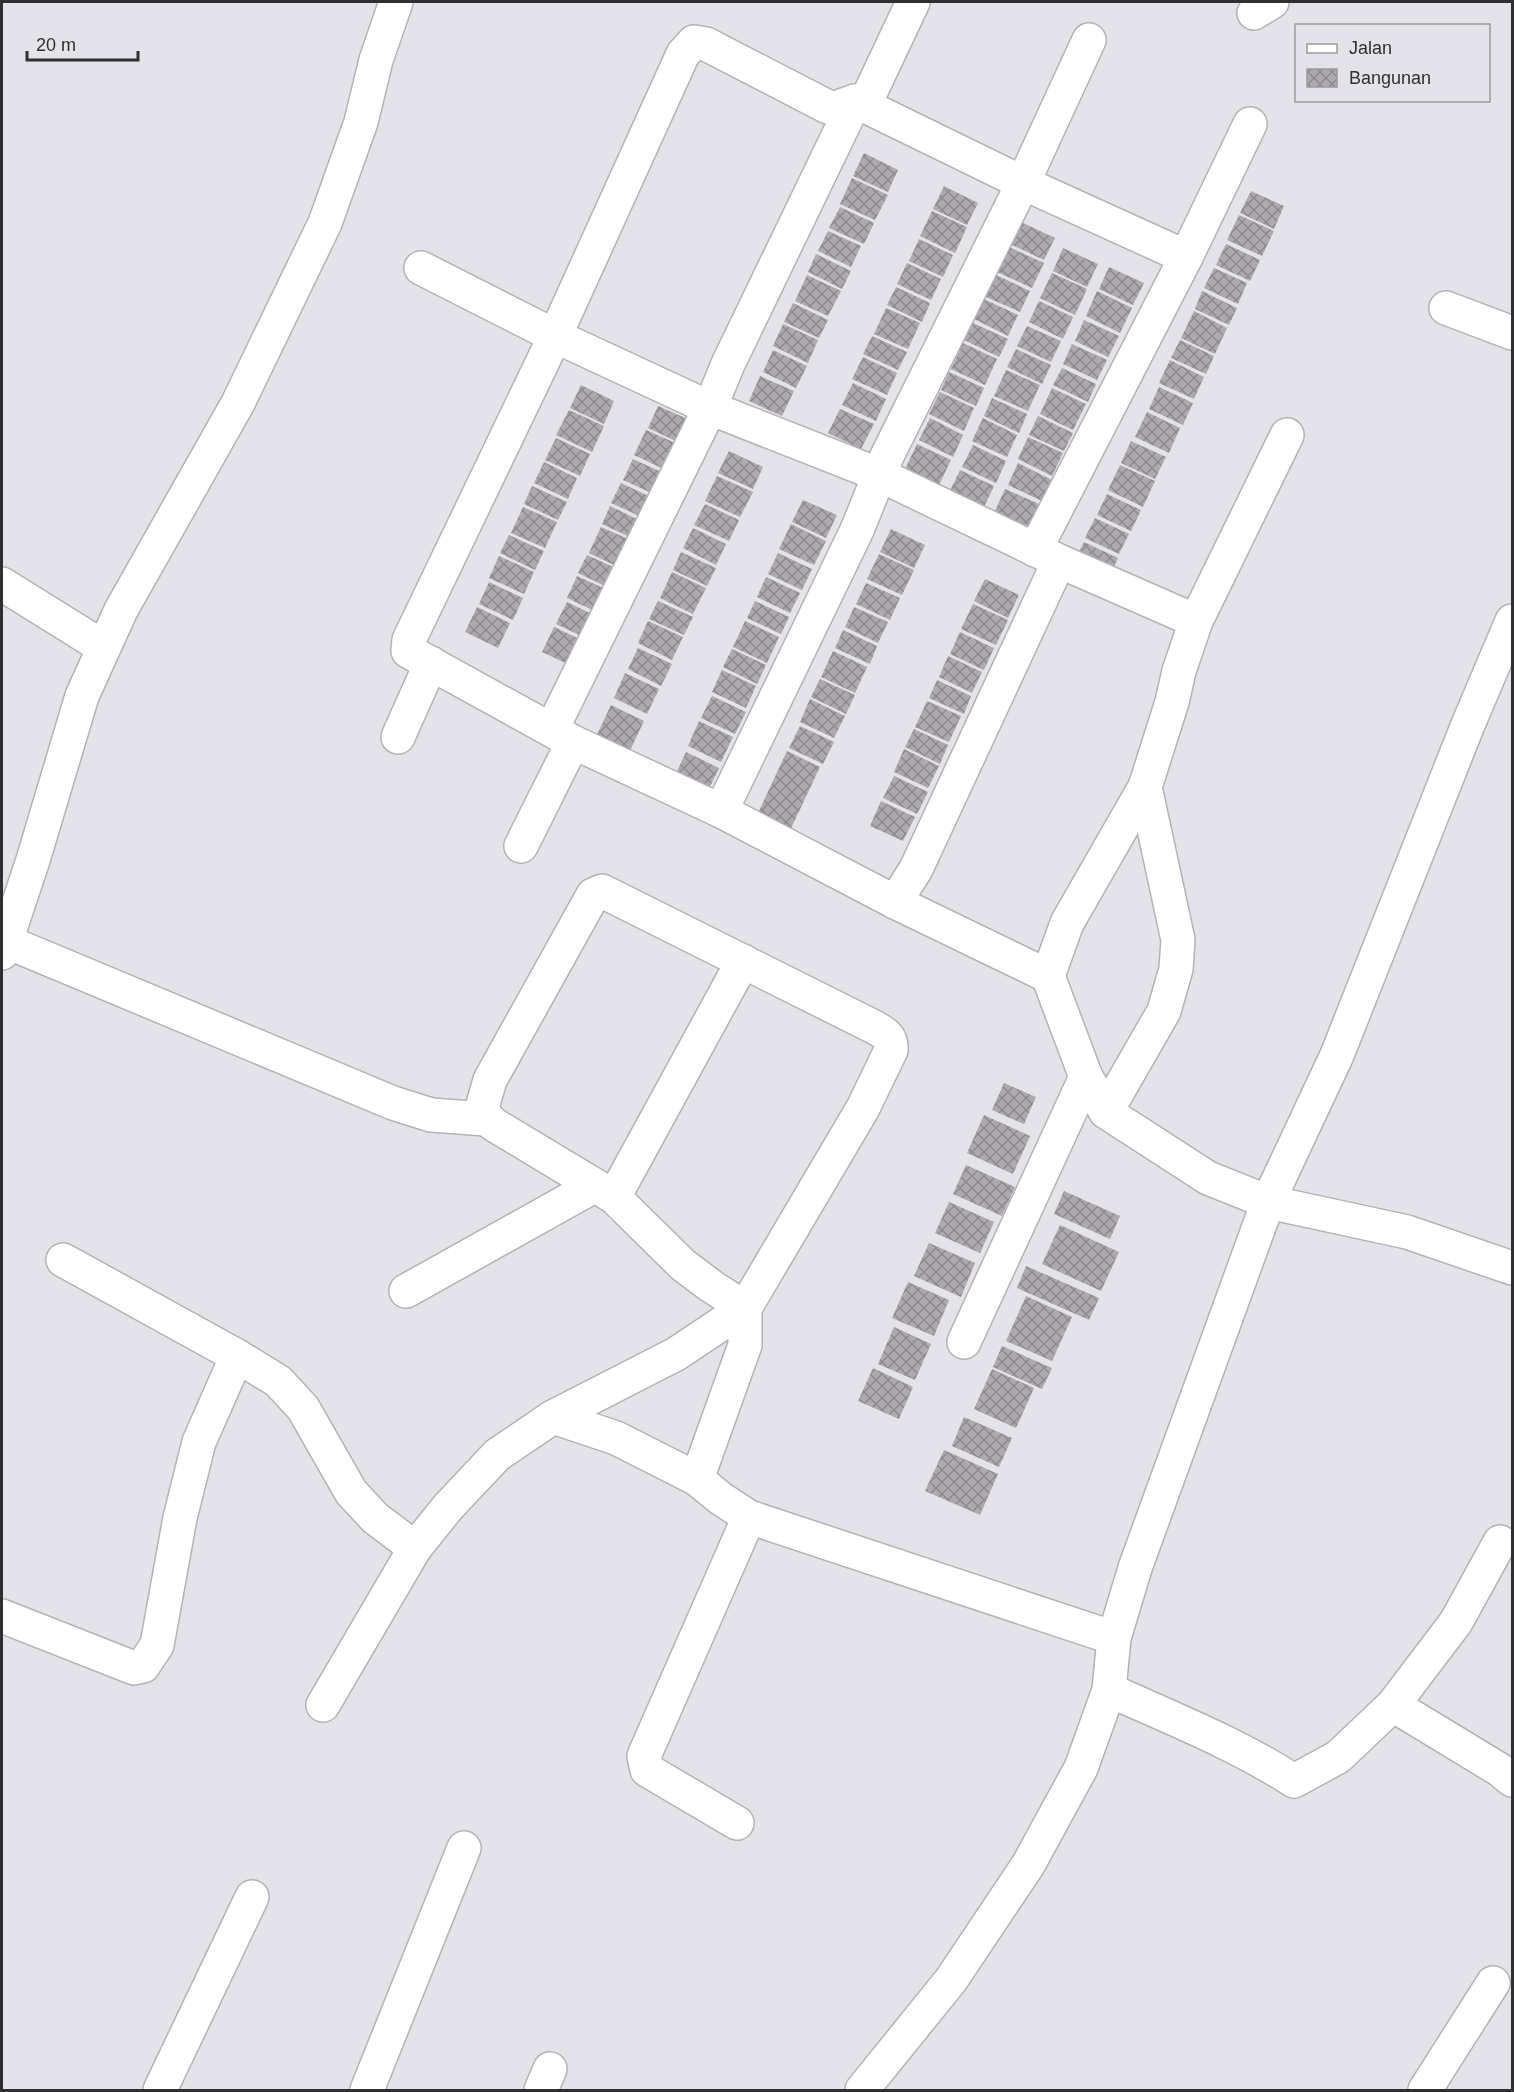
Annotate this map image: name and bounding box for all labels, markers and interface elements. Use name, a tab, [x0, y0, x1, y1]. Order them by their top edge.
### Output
scale bar	[27, 24, 138, 62]
legend	[1295, 24, 1490, 102]
text: 20 m	[36, 35, 76, 55]
text: Jalan	[1349, 38, 1392, 58]
text: Bangunan	[1349, 68, 1431, 88]

